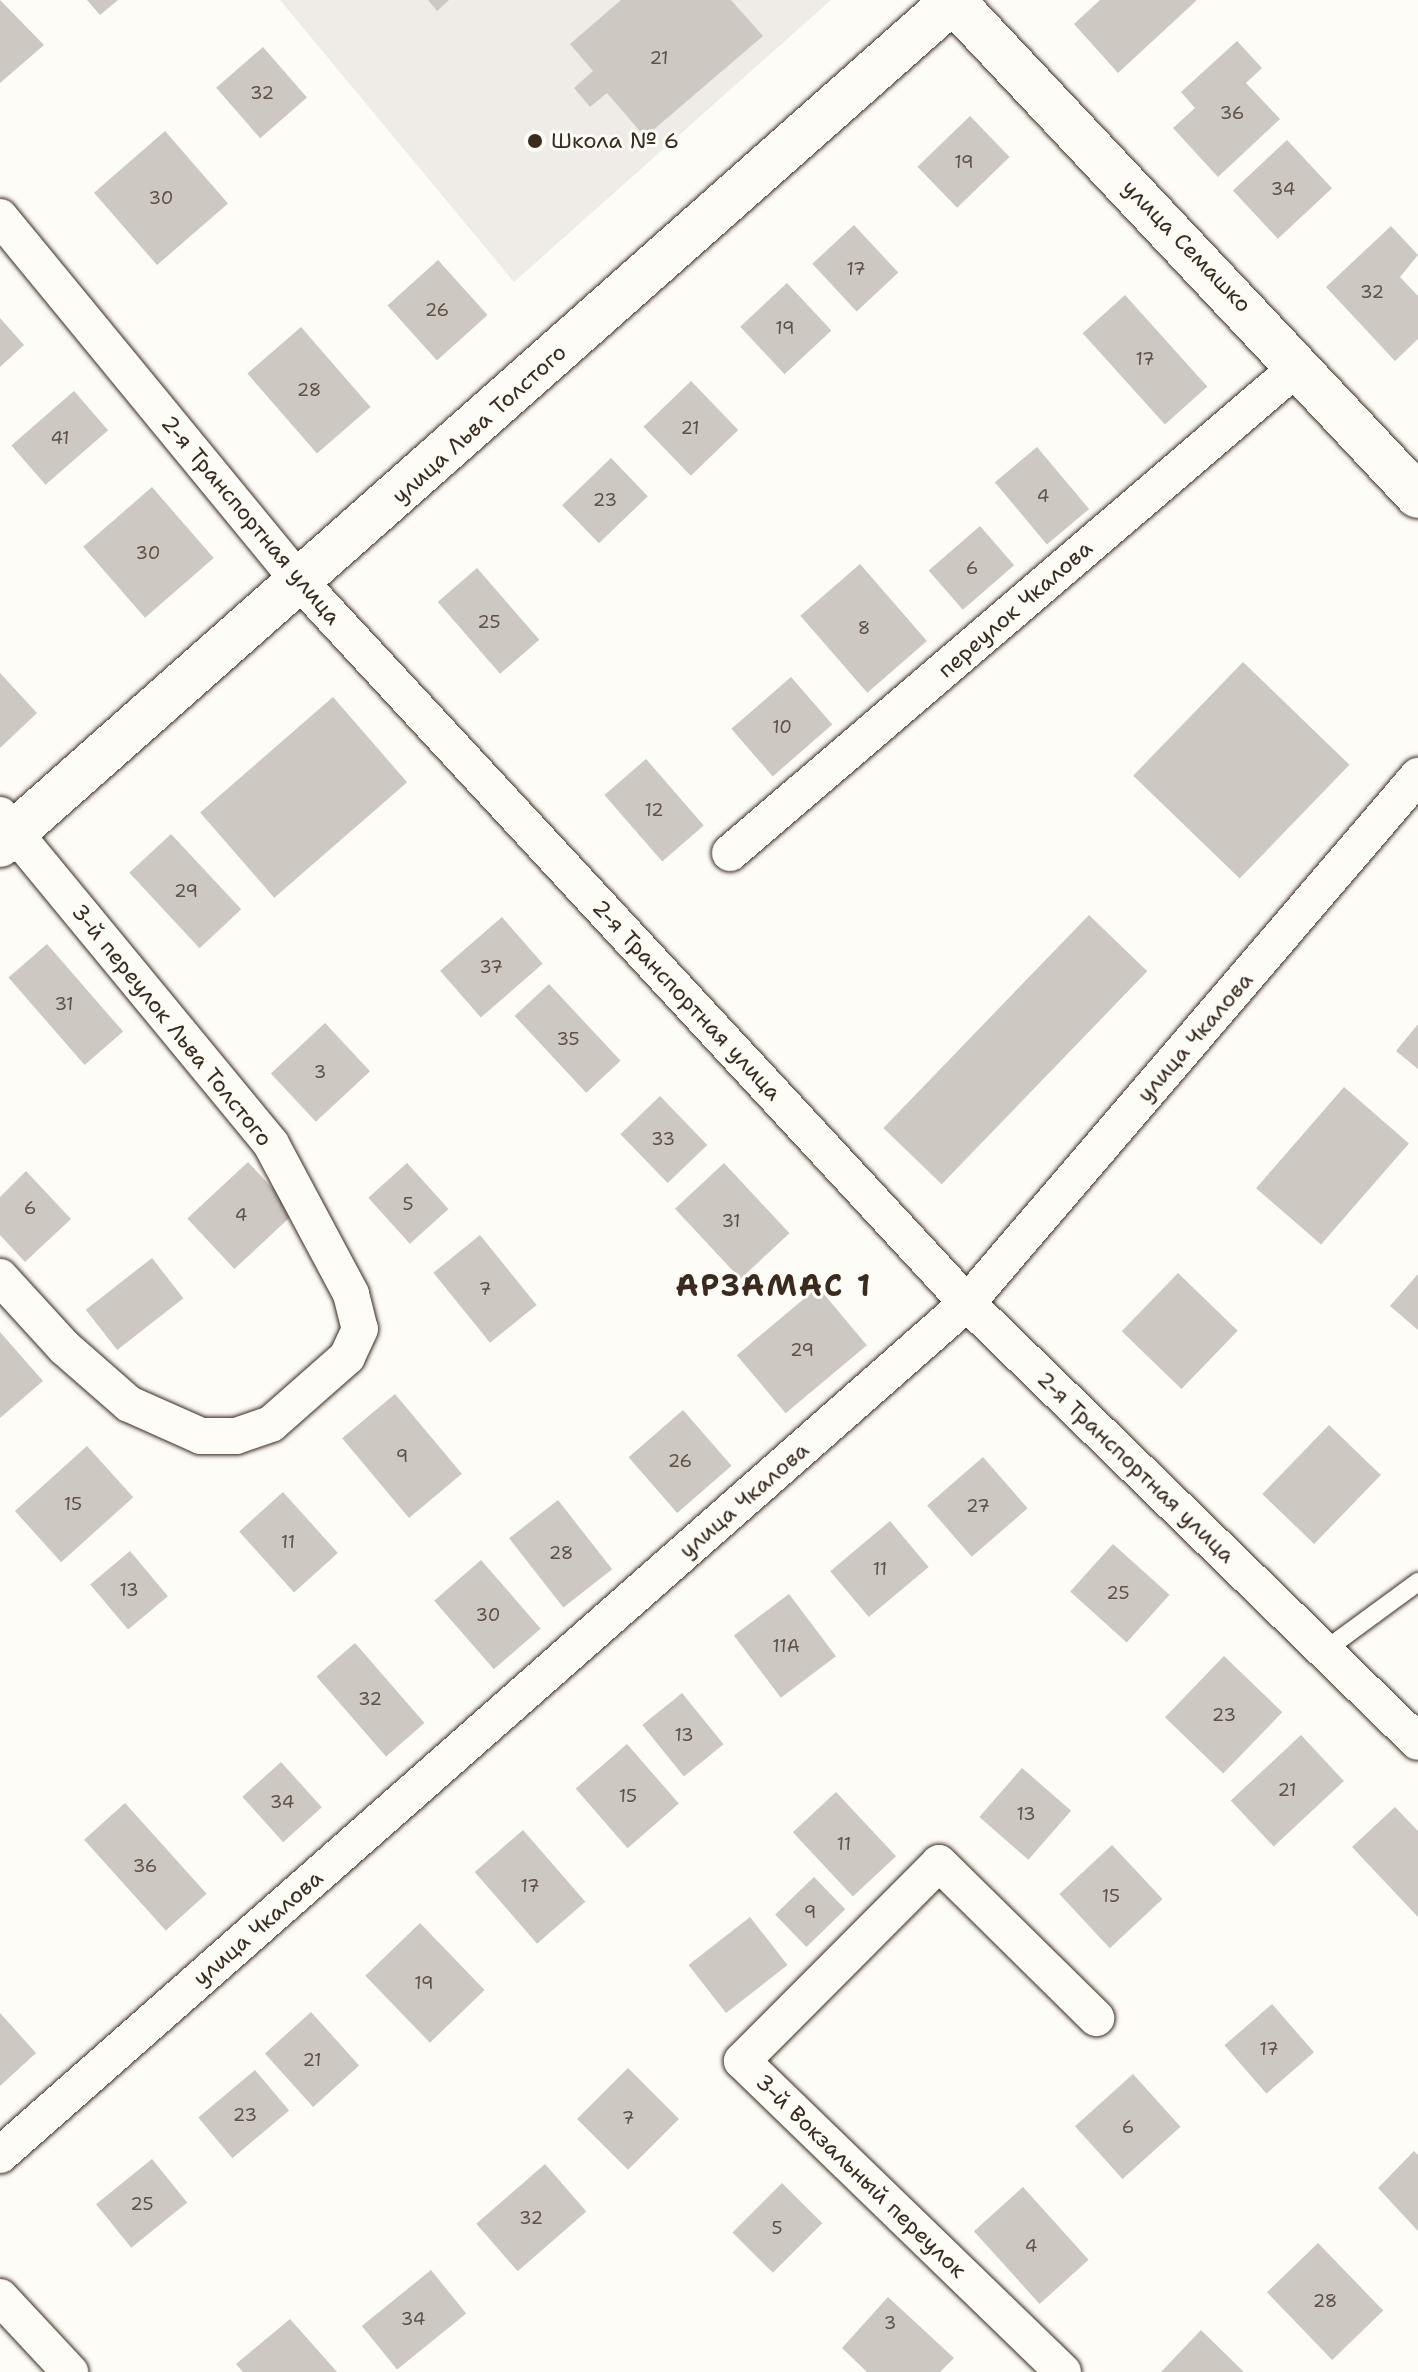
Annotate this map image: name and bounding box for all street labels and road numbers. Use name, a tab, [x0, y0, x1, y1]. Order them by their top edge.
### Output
street label: улица Семашко	[1117, 174, 1257, 318]
street label: улица Льва Толстого	[386, 339, 572, 509]
street label: 2-я Транспортная улица	[156, 410, 346, 630]
street label: переулок Чкалова	[932, 535, 1098, 683]
street label: 2-я Транспортная улица	[587, 894, 787, 1106]
street label: 3-й переулок Льва Толстого	[66, 899, 278, 1151]
street label: улица Чкалова	[1132, 967, 1258, 1107]
street label: 2-я Транспортная улица	[1032, 1366, 1240, 1568]
street label: улица Чкалова	[674, 1437, 814, 1563]
street label: улица Чкалова	[188, 1865, 328, 1991]
street label: 3-й Вокзальный переулок	[750, 2069, 972, 2283]

